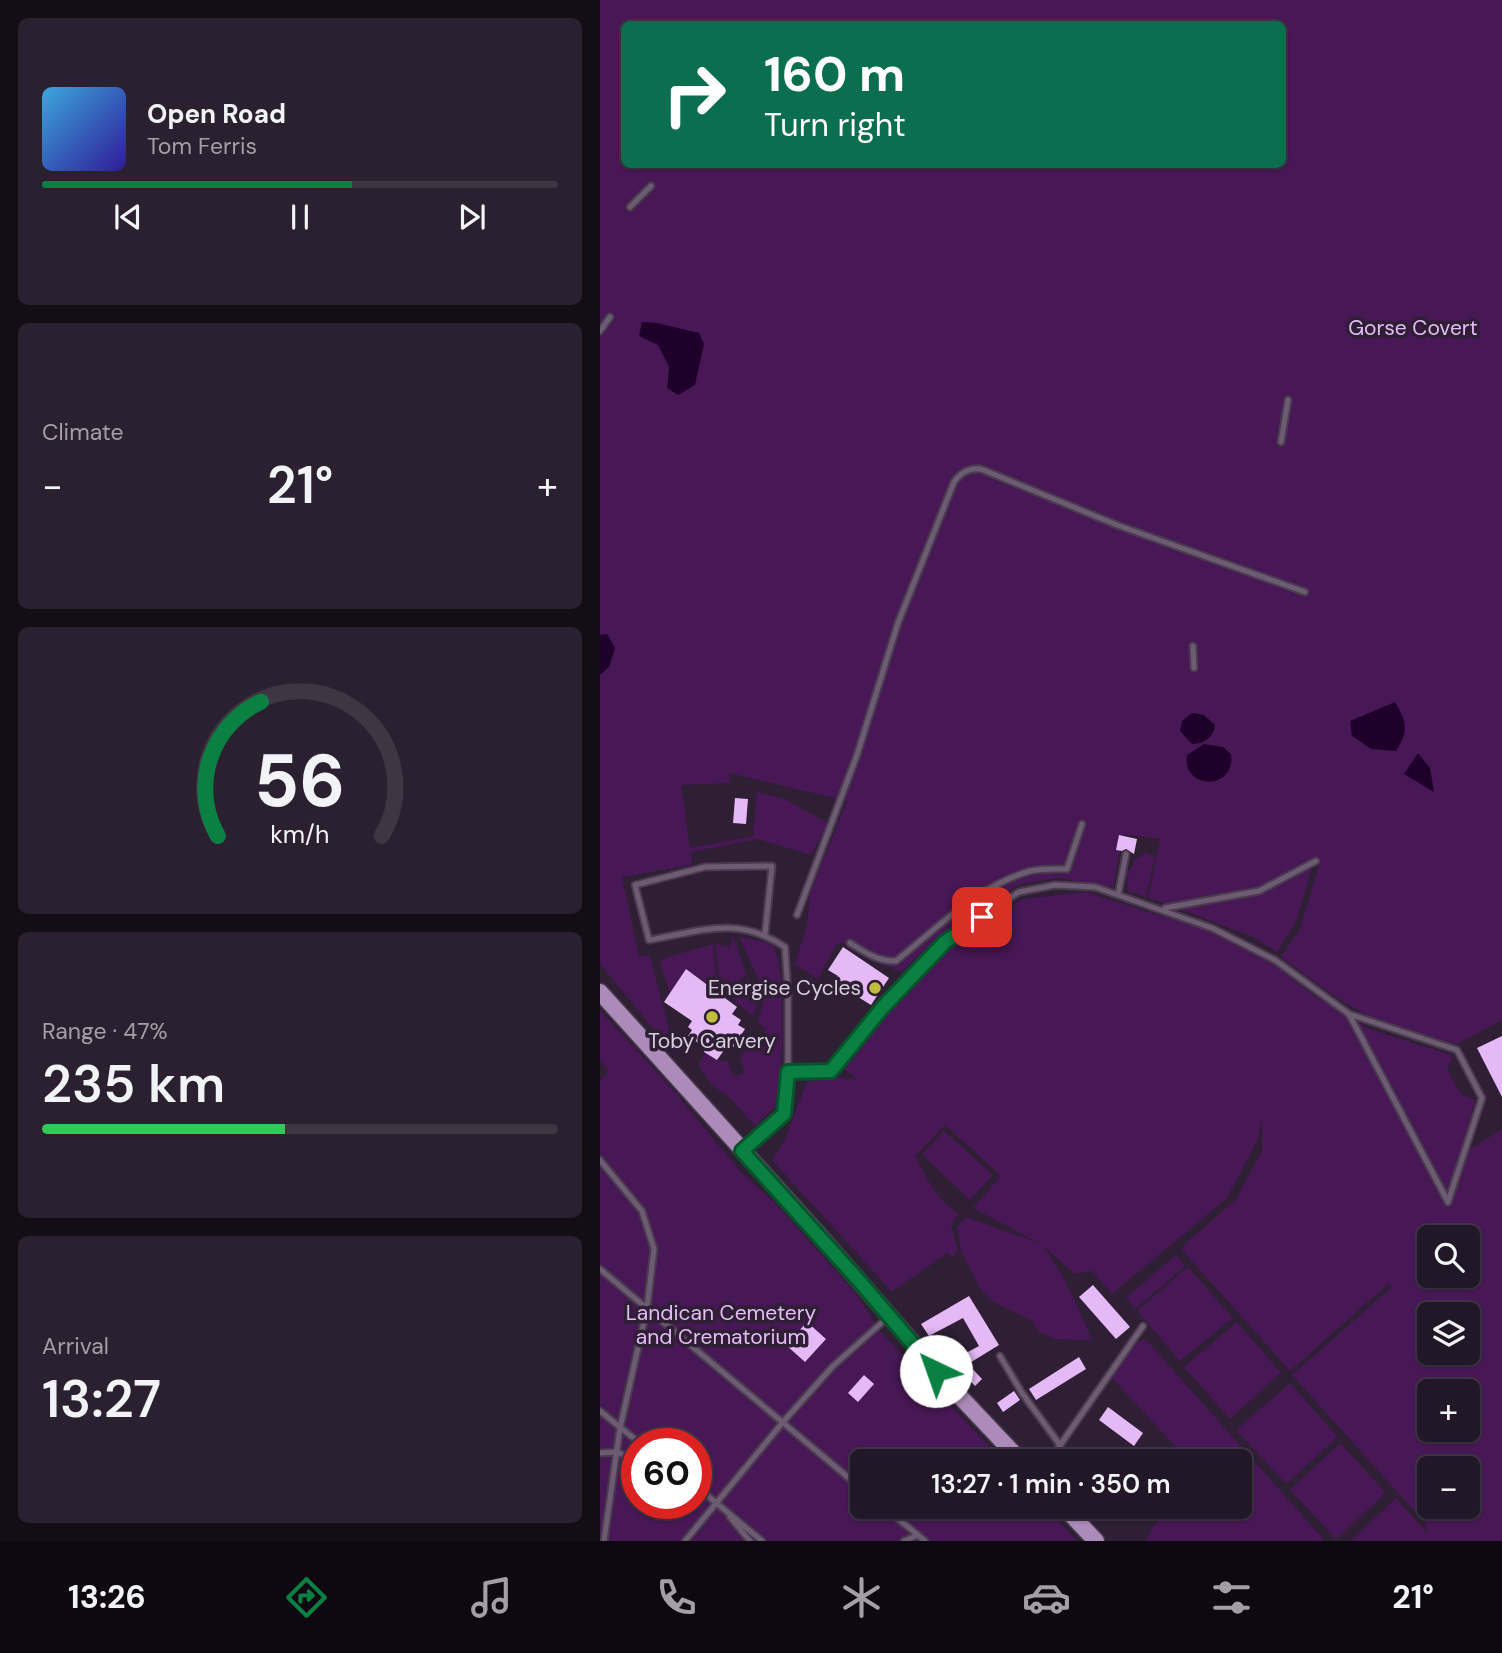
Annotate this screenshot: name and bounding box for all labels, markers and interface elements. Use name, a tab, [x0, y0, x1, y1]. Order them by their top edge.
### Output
text: 160 m	[764, 42, 905, 106]
icon: right	[649, 49, 740, 140]
text: Open Road	[147, 97, 286, 131]
text: Turn right	[764, 104, 906, 146]
text: Tom Ferris	[147, 131, 257, 161]
icon: previous	[109, 198, 147, 236]
icon: pause	[281, 198, 319, 236]
icon: next	[453, 198, 491, 236]
park label: Gorse Covert	[1348, 314, 1478, 342]
text: Climate	[42, 417, 124, 447]
text: 21°	[267, 451, 333, 519]
text: −	[42, 461, 63, 511]
text: +	[537, 461, 558, 511]
text: 56	[254, 735, 346, 830]
text: km/h	[270, 818, 330, 851]
pin	[952, 887, 1012, 947]
icon: arrive	[963, 898, 1001, 936]
place label: Energise Cycles	[708, 974, 861, 1002]
marker: Energise Cycles	[867, 980, 883, 996]
marker: Toby Carvery	[704, 1009, 720, 1025]
text: Range · 47%	[42, 1016, 168, 1046]
place label: Toby Carvery	[648, 1027, 776, 1055]
text: 235 km	[42, 1050, 225, 1118]
map controls	[1417, 1225, 1480, 1519]
button: search	[1417, 1225, 1480, 1288]
park label: Landican Cemetery and Crematorium	[626, 1299, 817, 1351]
button: layers	[1417, 1302, 1480, 1365]
text: Arrival	[42, 1331, 109, 1361]
position arrow	[899, 1334, 973, 1408]
text: 13:27	[42, 1365, 161, 1433]
button: +	[1417, 1379, 1480, 1442]
speed limit sign: 60	[621, 1428, 712, 1519]
button: −	[1417, 1456, 1480, 1519]
text: 13:27 · 1 min · 350 m	[931, 1467, 1171, 1501]
icon: directions	[282, 1573, 331, 1622]
icon: music	[467, 1573, 516, 1622]
icon: phone	[652, 1573, 701, 1622]
icon: climate	[837, 1573, 886, 1622]
icon: car	[1022, 1573, 1071, 1622]
icon: filters	[1207, 1573, 1256, 1622]
text: 13:26	[68, 1576, 146, 1618]
text: 21°	[1392, 1576, 1434, 1618]

